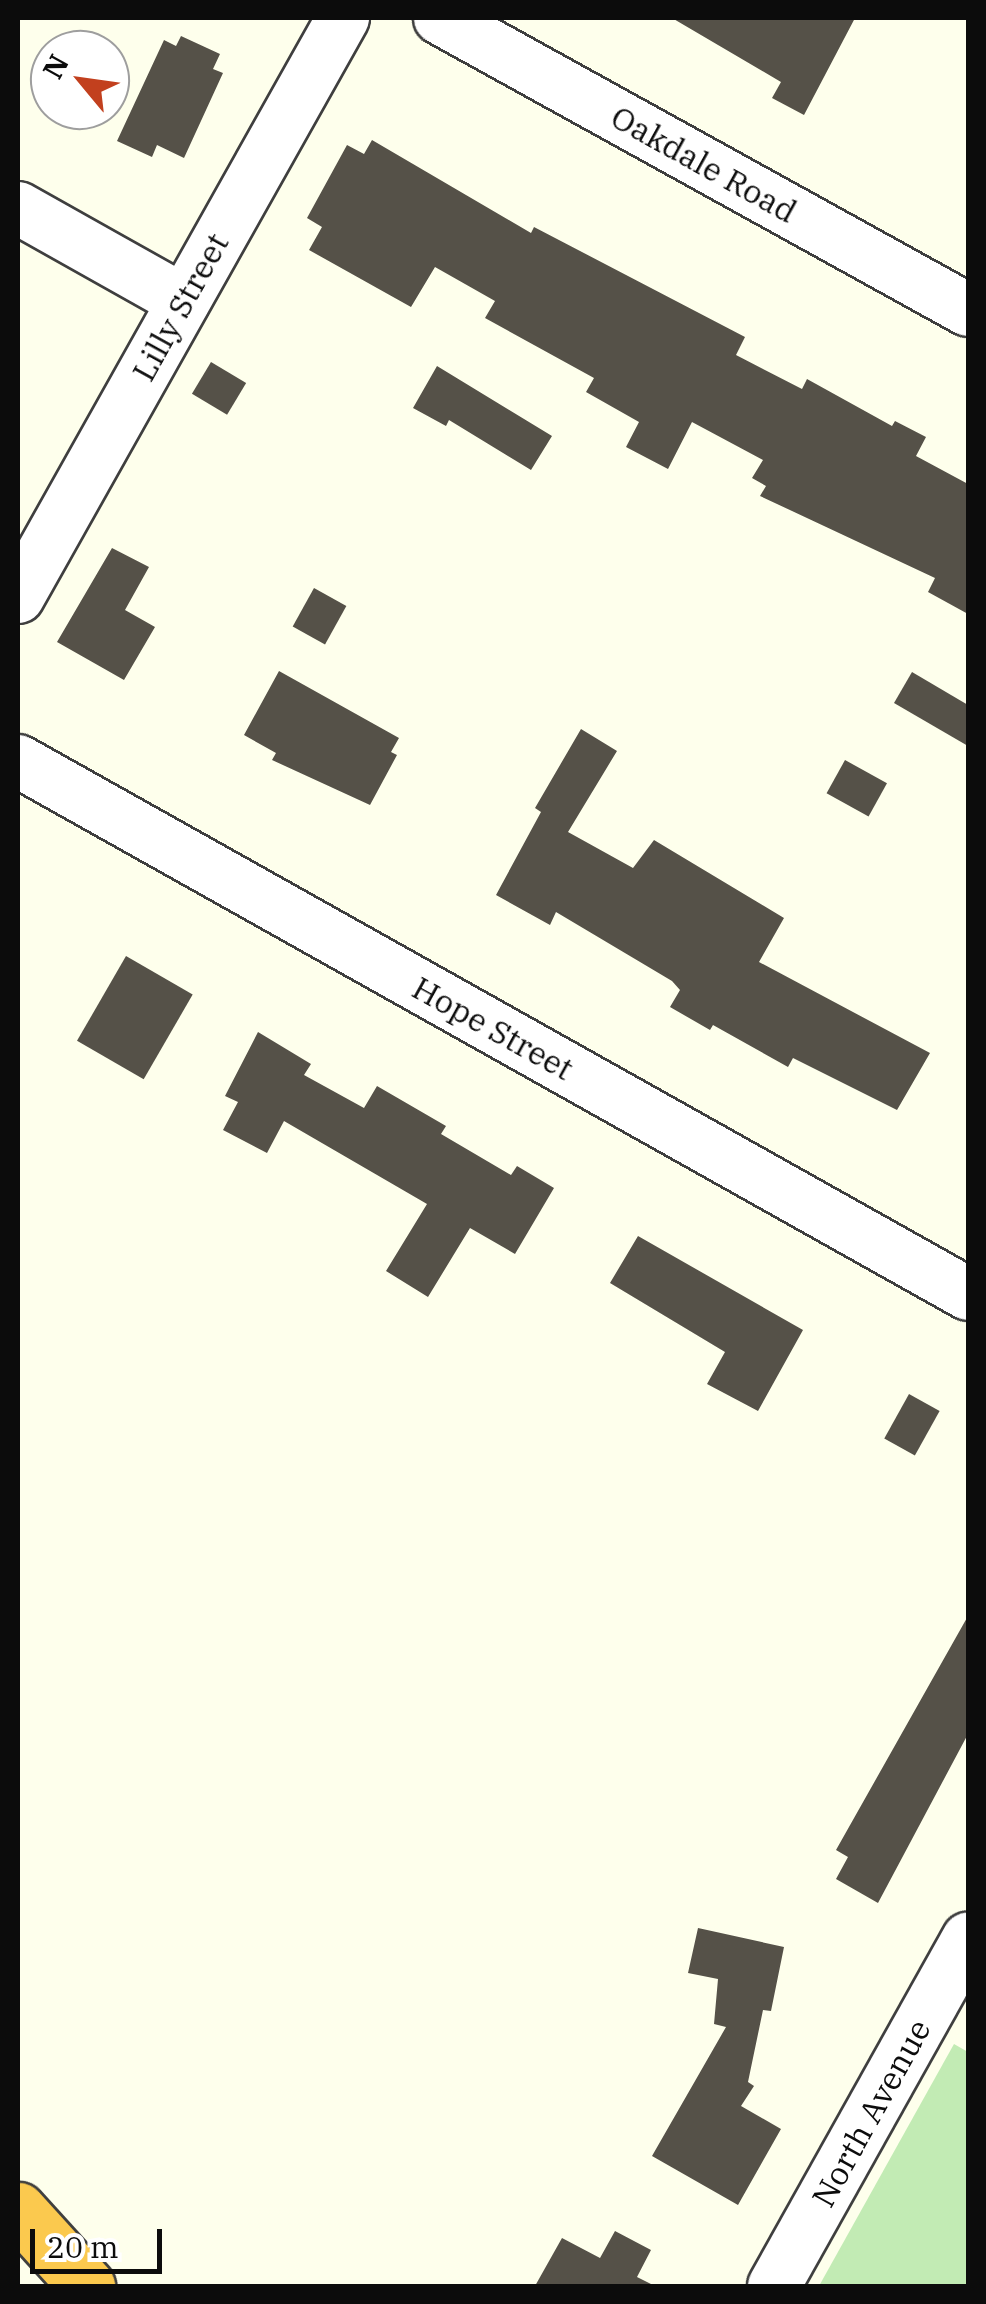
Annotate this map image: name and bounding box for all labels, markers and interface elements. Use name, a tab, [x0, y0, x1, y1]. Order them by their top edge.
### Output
north arrow	[30, 30, 130, 130]
text: N	[34, 48, 77, 85]
street label: Oakdale Road	[605, 97, 803, 231]
street label: Lilly Street	[124, 227, 236, 387]
street label: Hope Street	[406, 968, 580, 1088]
street label: North Avenue	[804, 2013, 938, 2213]
scale bar	[35, 2209, 168, 2271]
text: 20 m	[47, 2227, 119, 2266]

